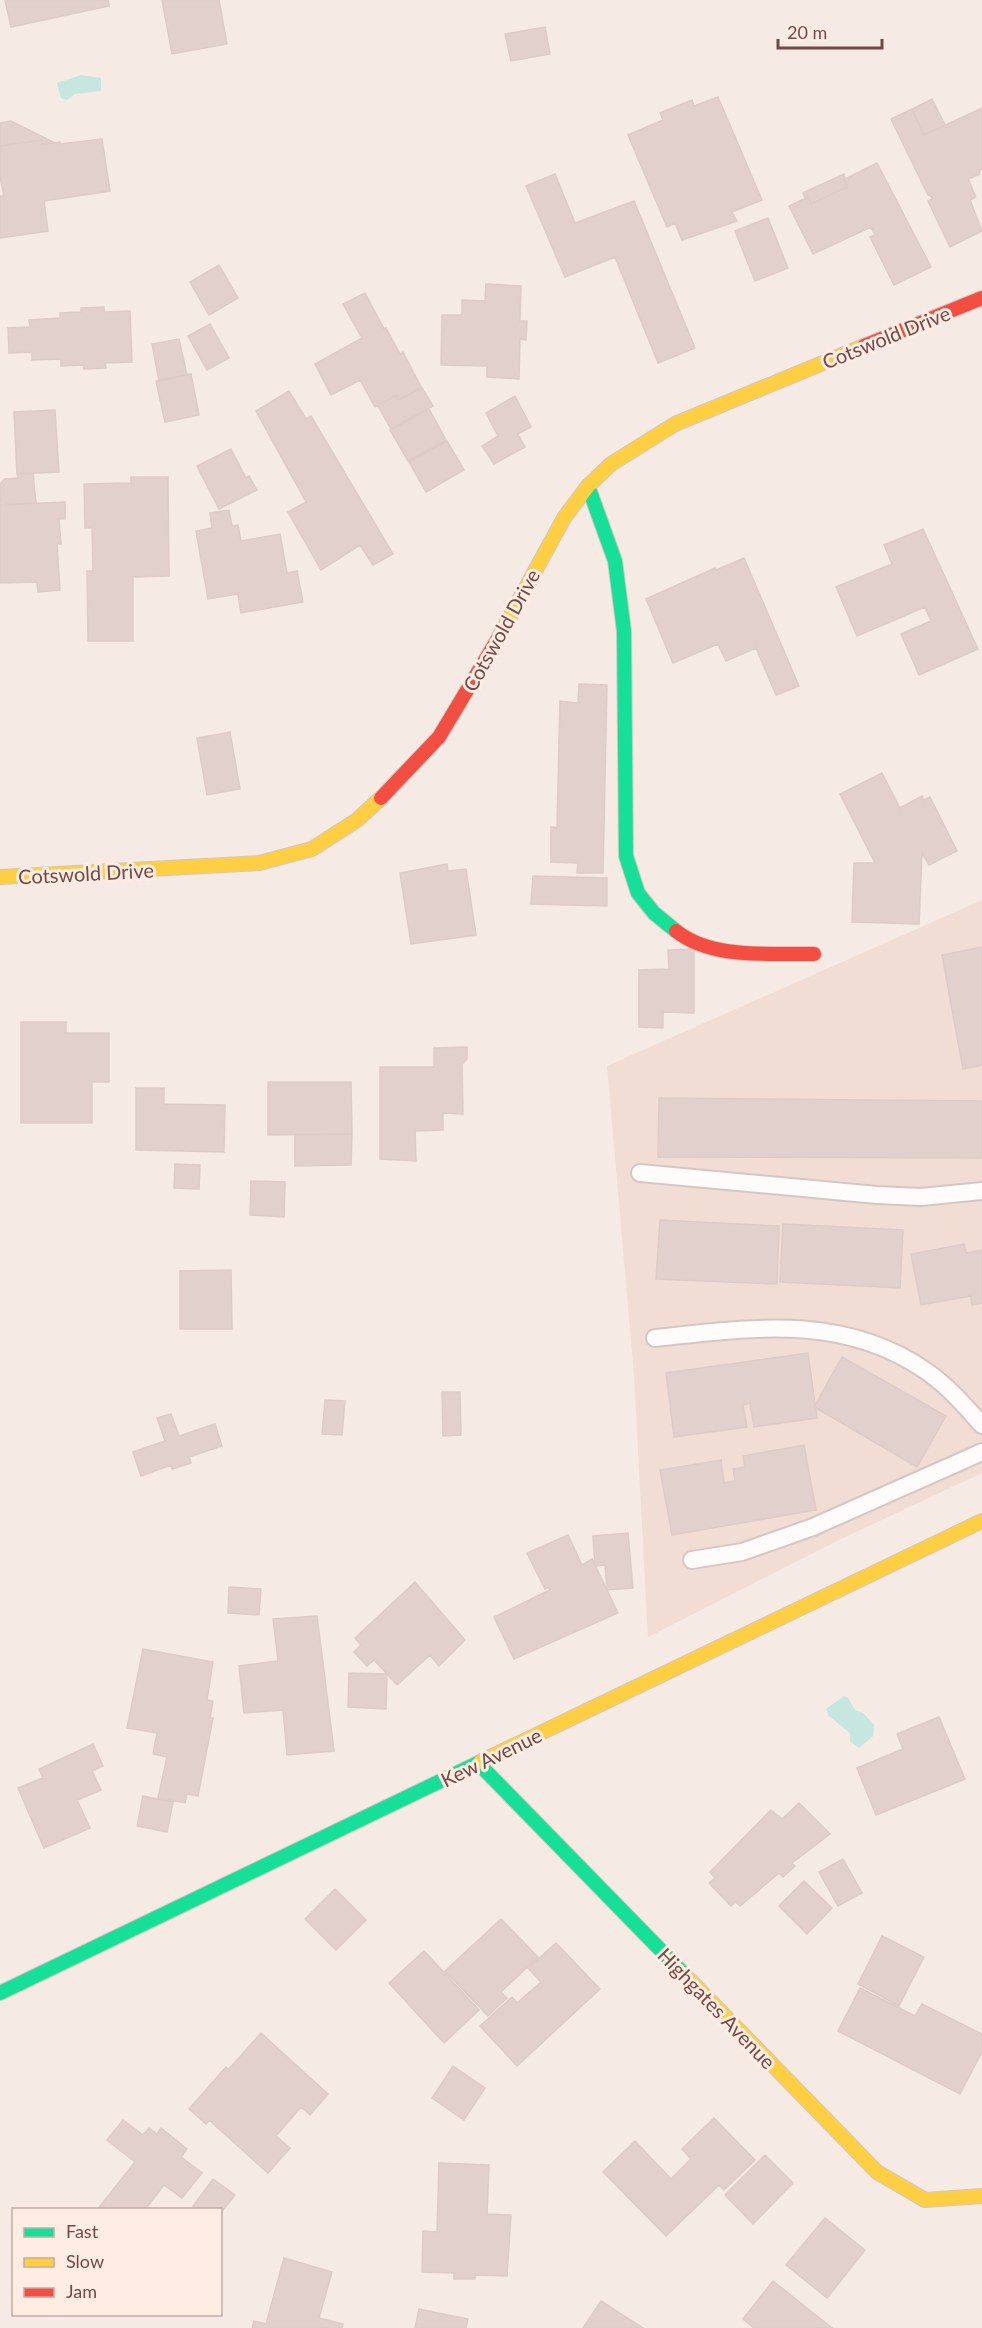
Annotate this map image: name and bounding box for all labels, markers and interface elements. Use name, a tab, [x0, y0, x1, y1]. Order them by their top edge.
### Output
scale bar	[778, 12, 882, 50]
text: 20 m	[787, 21, 827, 43]
street label: Cotswold Drive	[819, 300, 953, 374]
street label: Cotswold Drive	[458, 565, 544, 695]
street label: Cotswold Drive	[18, 857, 154, 889]
street label: Kew Avenue	[437, 1722, 545, 1792]
street label: Highgates Avenue	[653, 1943, 781, 2073]
legend	[12, 2208, 222, 2316]
text: Fast	[66, 2220, 99, 2242]
text: Slow	[66, 2250, 104, 2272]
text: Jam	[66, 2280, 97, 2302]

